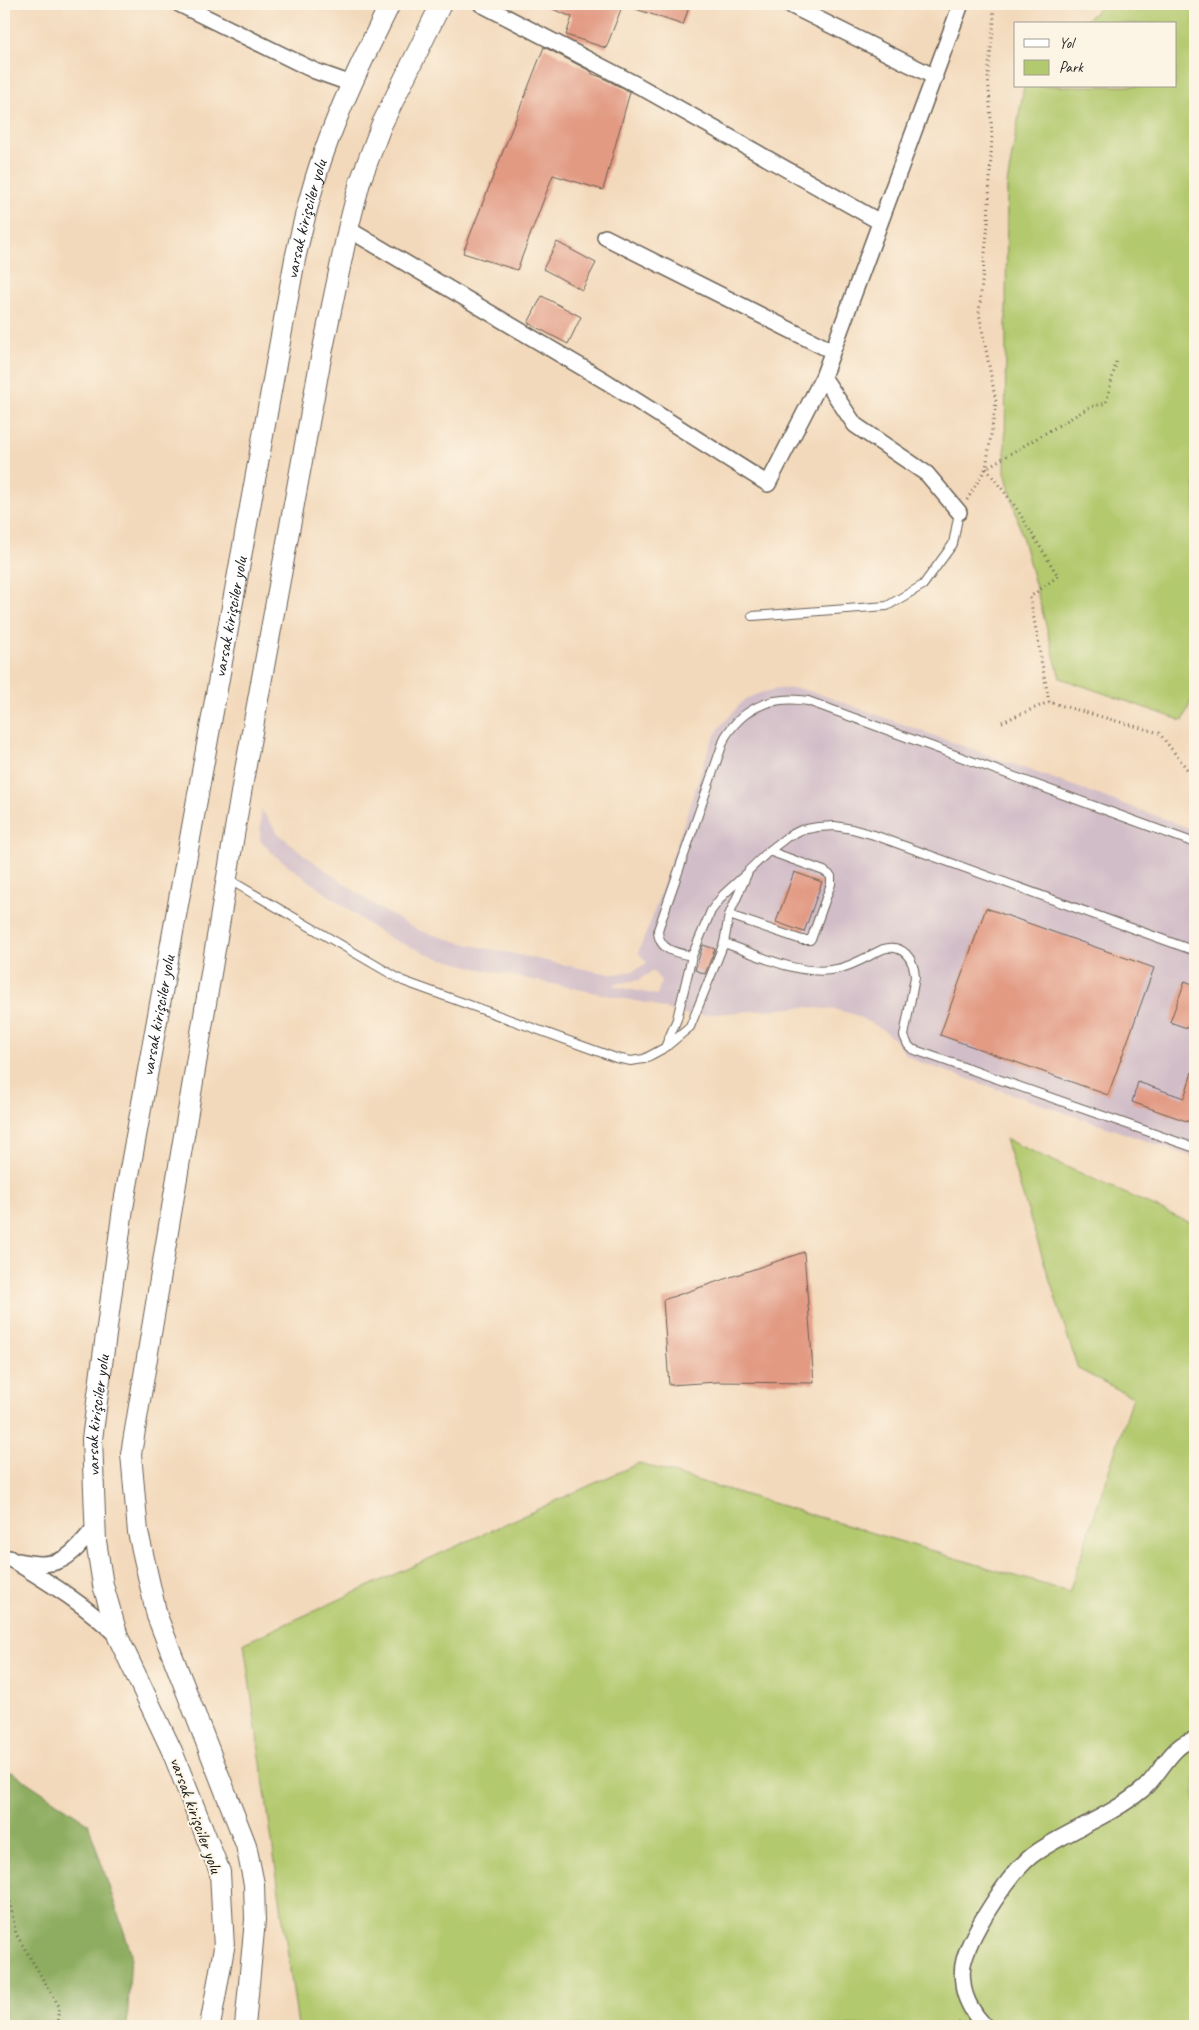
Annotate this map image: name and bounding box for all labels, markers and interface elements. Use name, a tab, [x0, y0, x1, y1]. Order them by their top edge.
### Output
legend	[1014, 22, 1176, 88]
text: Yol	[1059, 34, 1076, 53]
text: Park	[1059, 58, 1084, 77]
street label: varsak kirişciler yolu	[281, 156, 332, 281]
street label: varsak kirişciler yolu	[208, 554, 252, 679]
street label: varsak kirişciler yolu	[136, 952, 180, 1078]
street label: varsak kirişciler yolu	[81, 1352, 114, 1477]
street label: varsak kirişciler yolu	[165, 1754, 228, 1877]

